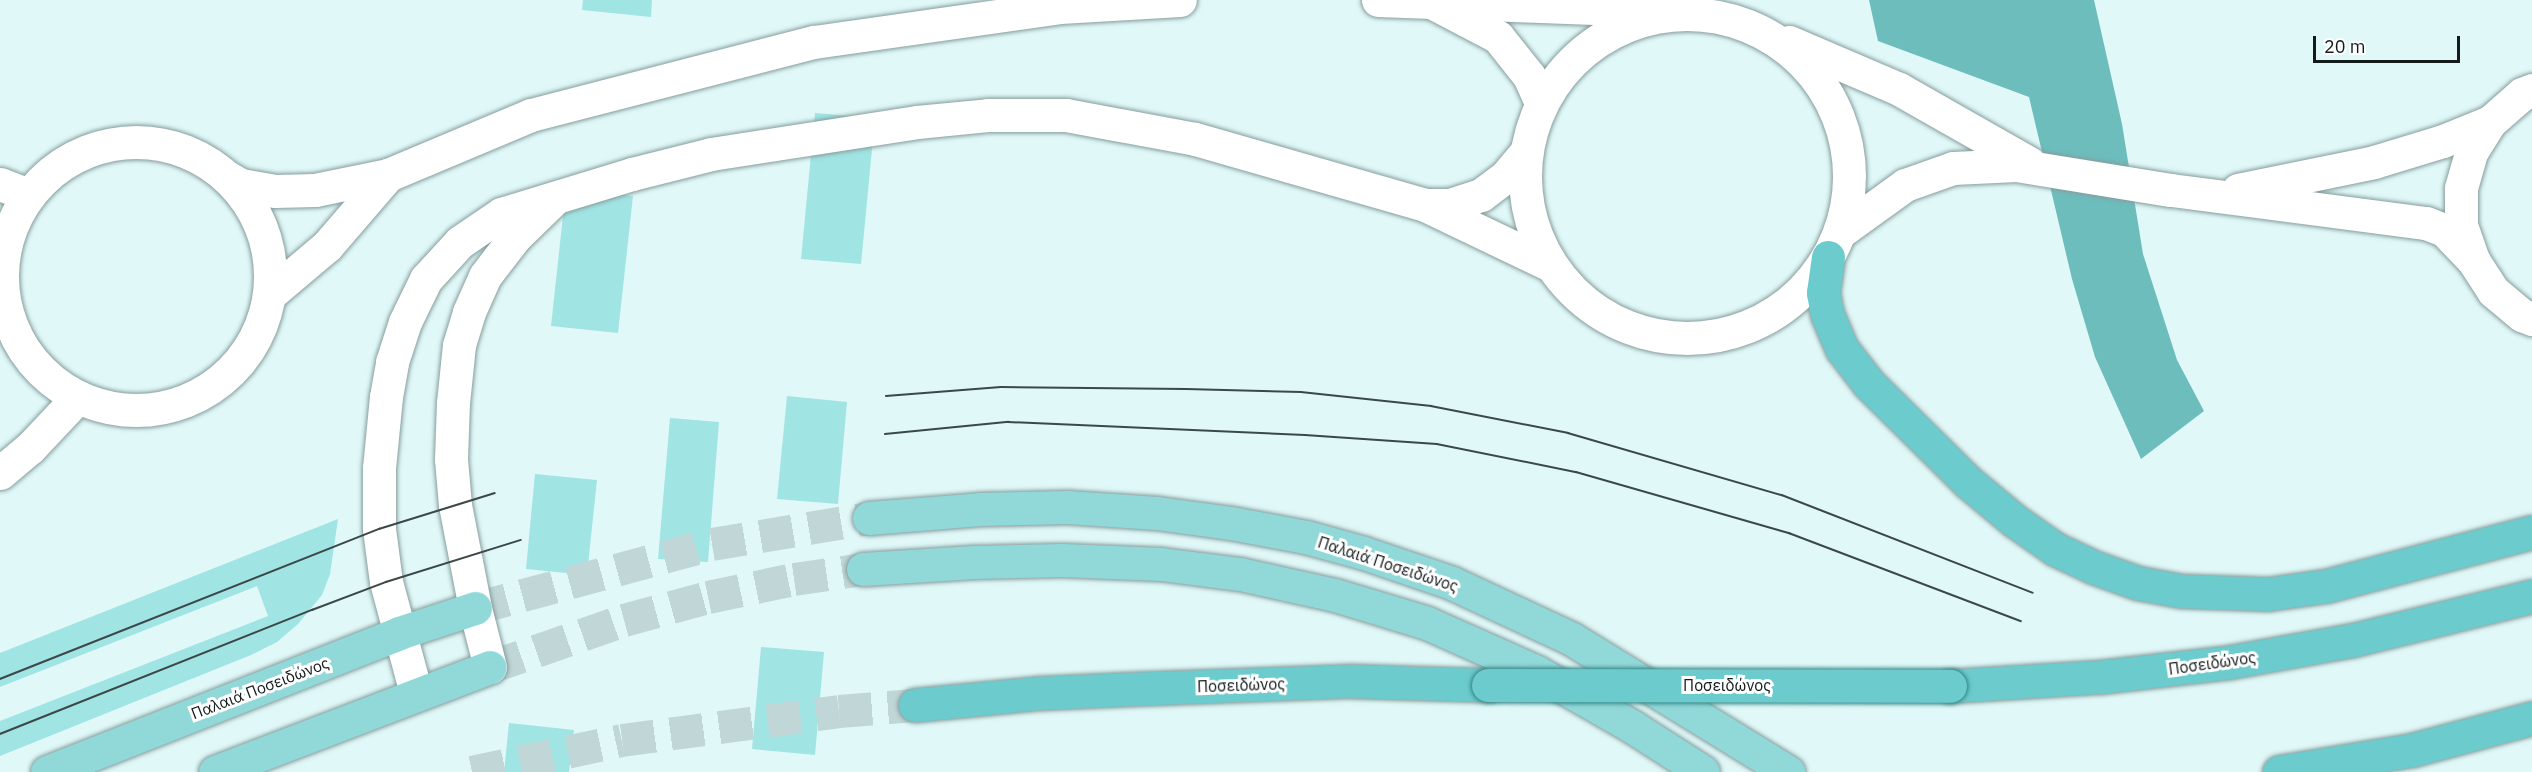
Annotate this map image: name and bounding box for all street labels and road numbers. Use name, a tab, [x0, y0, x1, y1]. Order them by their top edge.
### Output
street label: Παλαιά Ποσειδώνος	[1316, 532, 1460, 596]
street label: Ποσειδώνος	[2167, 647, 2257, 679]
street label: Παλαιά Ποσειδώνος	[188, 653, 332, 723]
street label: Ποσειδώνος	[1197, 674, 1285, 696]
street label: Ποσειδώνος	[1683, 675, 1771, 695]

